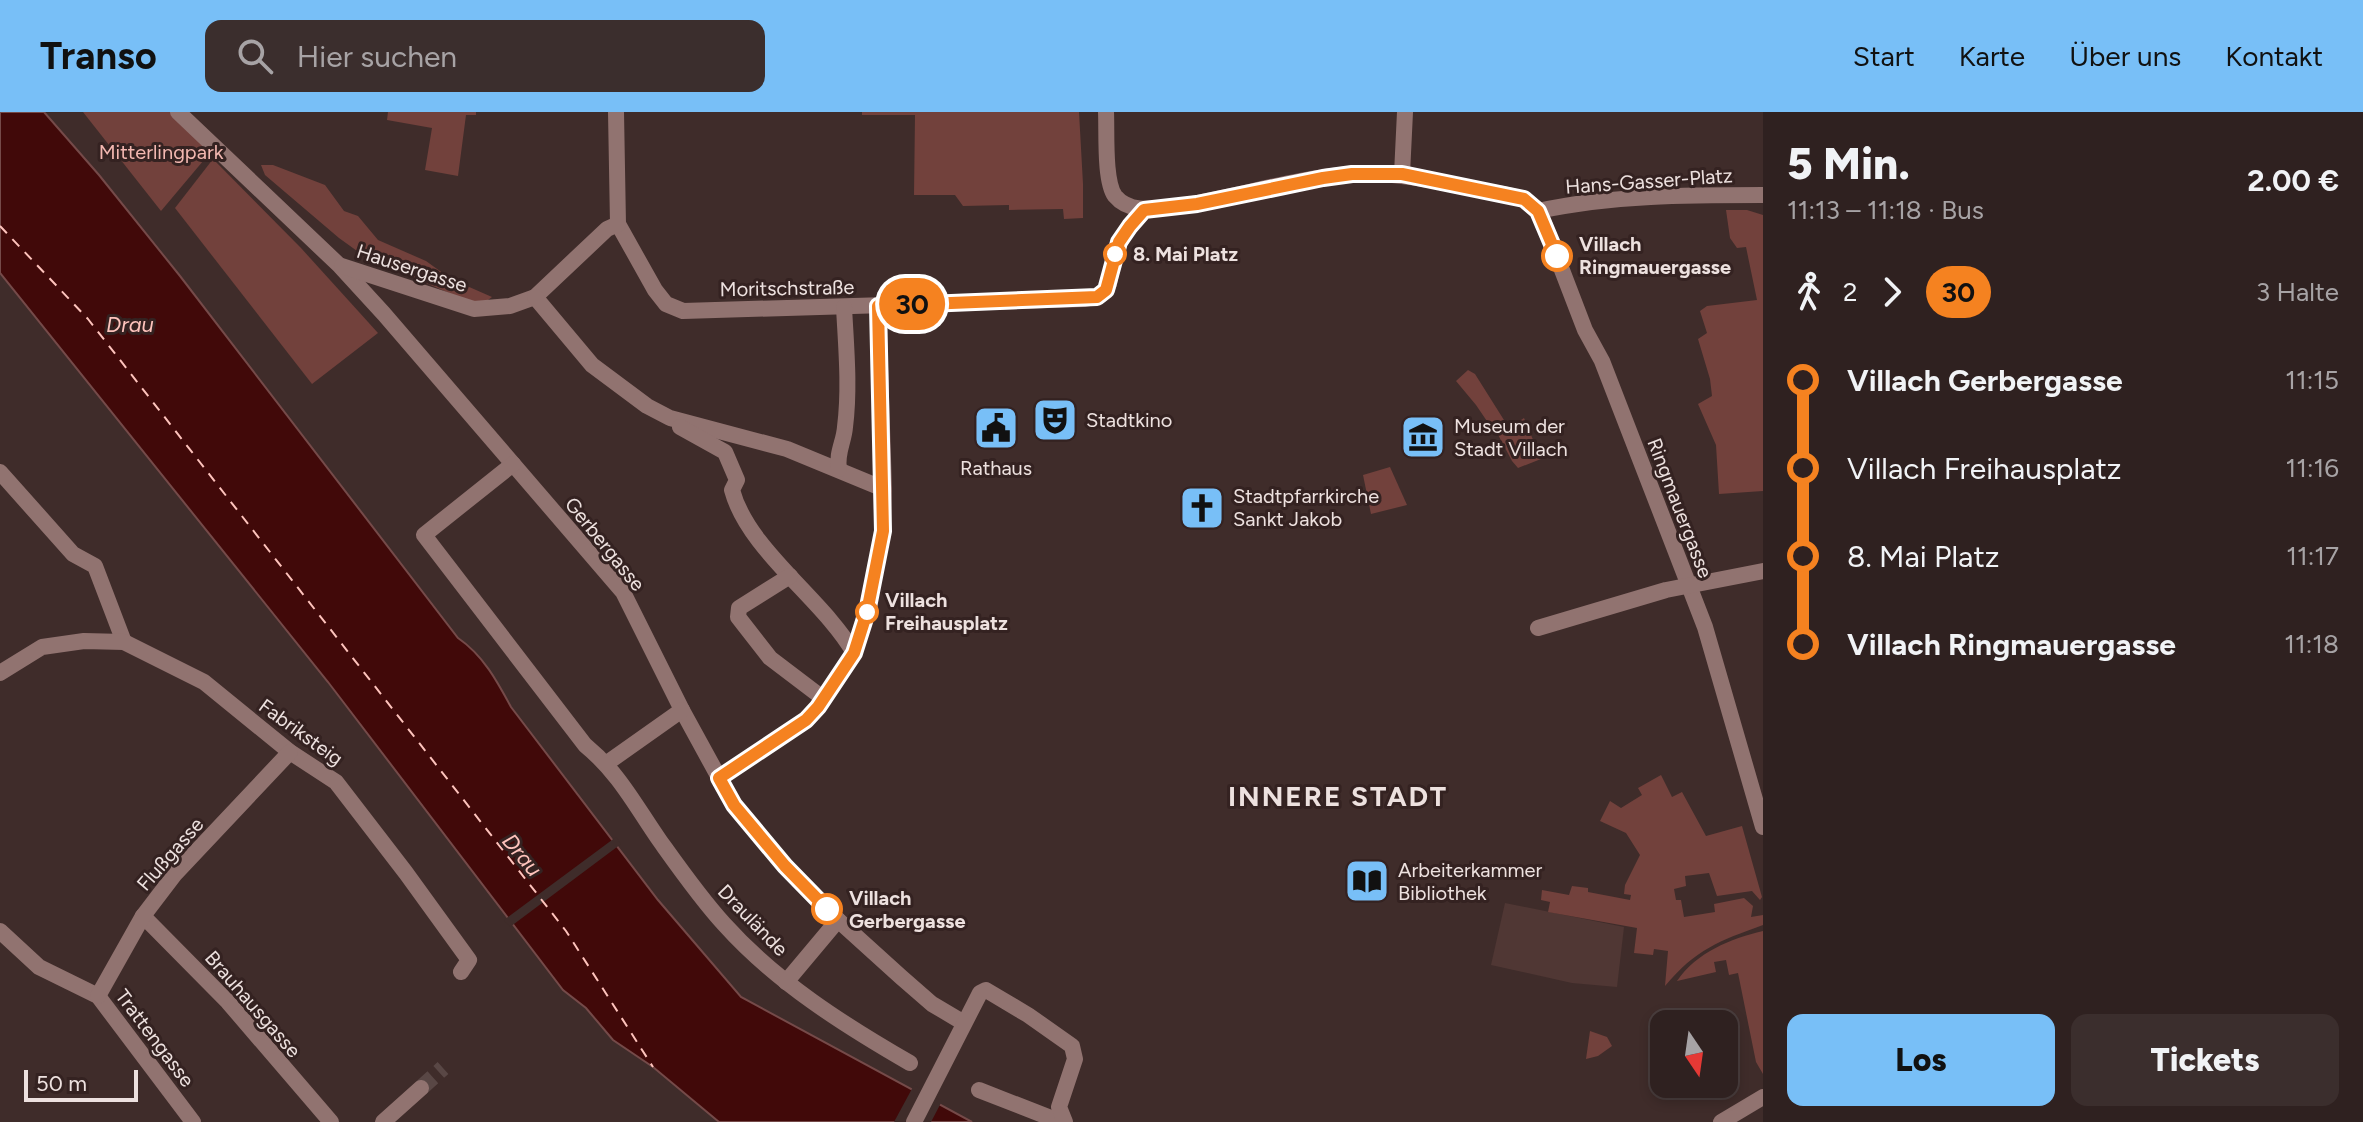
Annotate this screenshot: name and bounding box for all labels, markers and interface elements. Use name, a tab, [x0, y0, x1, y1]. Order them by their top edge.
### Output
search box	[205, 20, 765, 92]
text: Transo	[40, 33, 157, 79]
icon: search	[233, 34, 277, 78]
text: Hier suchen	[297, 38, 457, 75]
text: Start	[1853, 39, 1915, 73]
text: Karte	[1959, 39, 2025, 73]
text: Über uns	[2069, 39, 2181, 73]
text: Kontakt	[2225, 39, 2323, 73]
text: 5 Min.	[1787, 137, 1910, 190]
park label: Mitterlingpark	[99, 140, 224, 164]
text: 2.00 €	[2247, 162, 2339, 199]
street label: Hans-Gasser-Platz	[1565, 163, 1733, 199]
text: 11:13 – 11:18 · Bus	[1787, 194, 1984, 226]
place label: Villach Ringmauergasse	[1579, 232, 1731, 279]
street label: Hausergasse	[354, 239, 470, 297]
marker: Villach Ringmauergasse	[1542, 241, 1572, 271]
place label: 8. Mai Platz	[1133, 242, 1238, 266]
marker: 8. Mai Platz	[1104, 243, 1126, 265]
icon: walk	[1787, 270, 1831, 314]
icon: forward	[1870, 270, 1914, 314]
street label: Moritschstraße	[719, 275, 855, 301]
text: 30	[1942, 275, 1975, 309]
text: 2	[1843, 276, 1858, 308]
text: 3 Halte	[2256, 276, 2339, 308]
line badge: 30	[876, 278, 948, 330]
text: 30	[895, 287, 929, 321]
water label: Drau	[106, 311, 154, 338]
text: Villach Gerbergasse	[1847, 362, 2123, 399]
text: 11:15	[2285, 364, 2339, 396]
theatre icon: Stadtkino	[1031, 396, 1079, 444]
public building icon: Rathaus	[972, 404, 1020, 452]
place label: Stadtkino	[1086, 408, 1172, 432]
museum icon: Museum der Stadt Villach	[1399, 413, 1447, 461]
place label: Museum der Stadt Villach	[1454, 414, 1568, 461]
street label: Ringmauergasse	[1642, 435, 1718, 581]
text: Villach Freihausplatz	[1847, 450, 2122, 487]
text: 11:16	[2285, 452, 2339, 484]
place label: Rathaus	[960, 456, 1032, 480]
church icon: Stadtpfarrkirche Sankt Jakob	[1178, 484, 1226, 532]
place label: Stadtpfarrkirche Sankt Jakob	[1233, 484, 1379, 531]
street label: Gerbergasse	[560, 492, 650, 596]
text: 8. Mai Platz	[1847, 538, 1999, 575]
text: 11:17	[2286, 540, 2339, 572]
place label: Villach Freihausplatz	[885, 588, 1008, 635]
marker: Villach Freihausplatz	[856, 601, 878, 623]
text: Villach Ringmauergasse	[1847, 626, 2176, 663]
text: 11:18	[2284, 628, 2339, 660]
street label: Fabriksteig	[254, 694, 348, 770]
district label: INNERE STADT	[1228, 779, 1448, 813]
street label: Flußgasse	[132, 812, 208, 896]
water label: Drau	[496, 828, 548, 882]
library icon: Arbeiterkammer Bibliothek	[1343, 857, 1391, 905]
place label: Arbeiterkammer Bibliothek	[1398, 858, 1542, 905]
street label: Draulände	[713, 879, 793, 961]
place label: Villach Gerbergasse	[849, 886, 965, 933]
marker: Villach Gerbergasse	[812, 894, 842, 924]
street label: Brauhausgasse	[200, 946, 306, 1062]
street label: Trattengasse	[111, 985, 199, 1091]
north arrow	[1650, 1010, 1738, 1098]
map controls	[1650, 1010, 1738, 1098]
button: Los	[1787, 1014, 2055, 1106]
button: Tickets	[2071, 1014, 2339, 1106]
scale bar	[24, 1066, 138, 1102]
text: 50 m	[36, 1070, 87, 1097]

